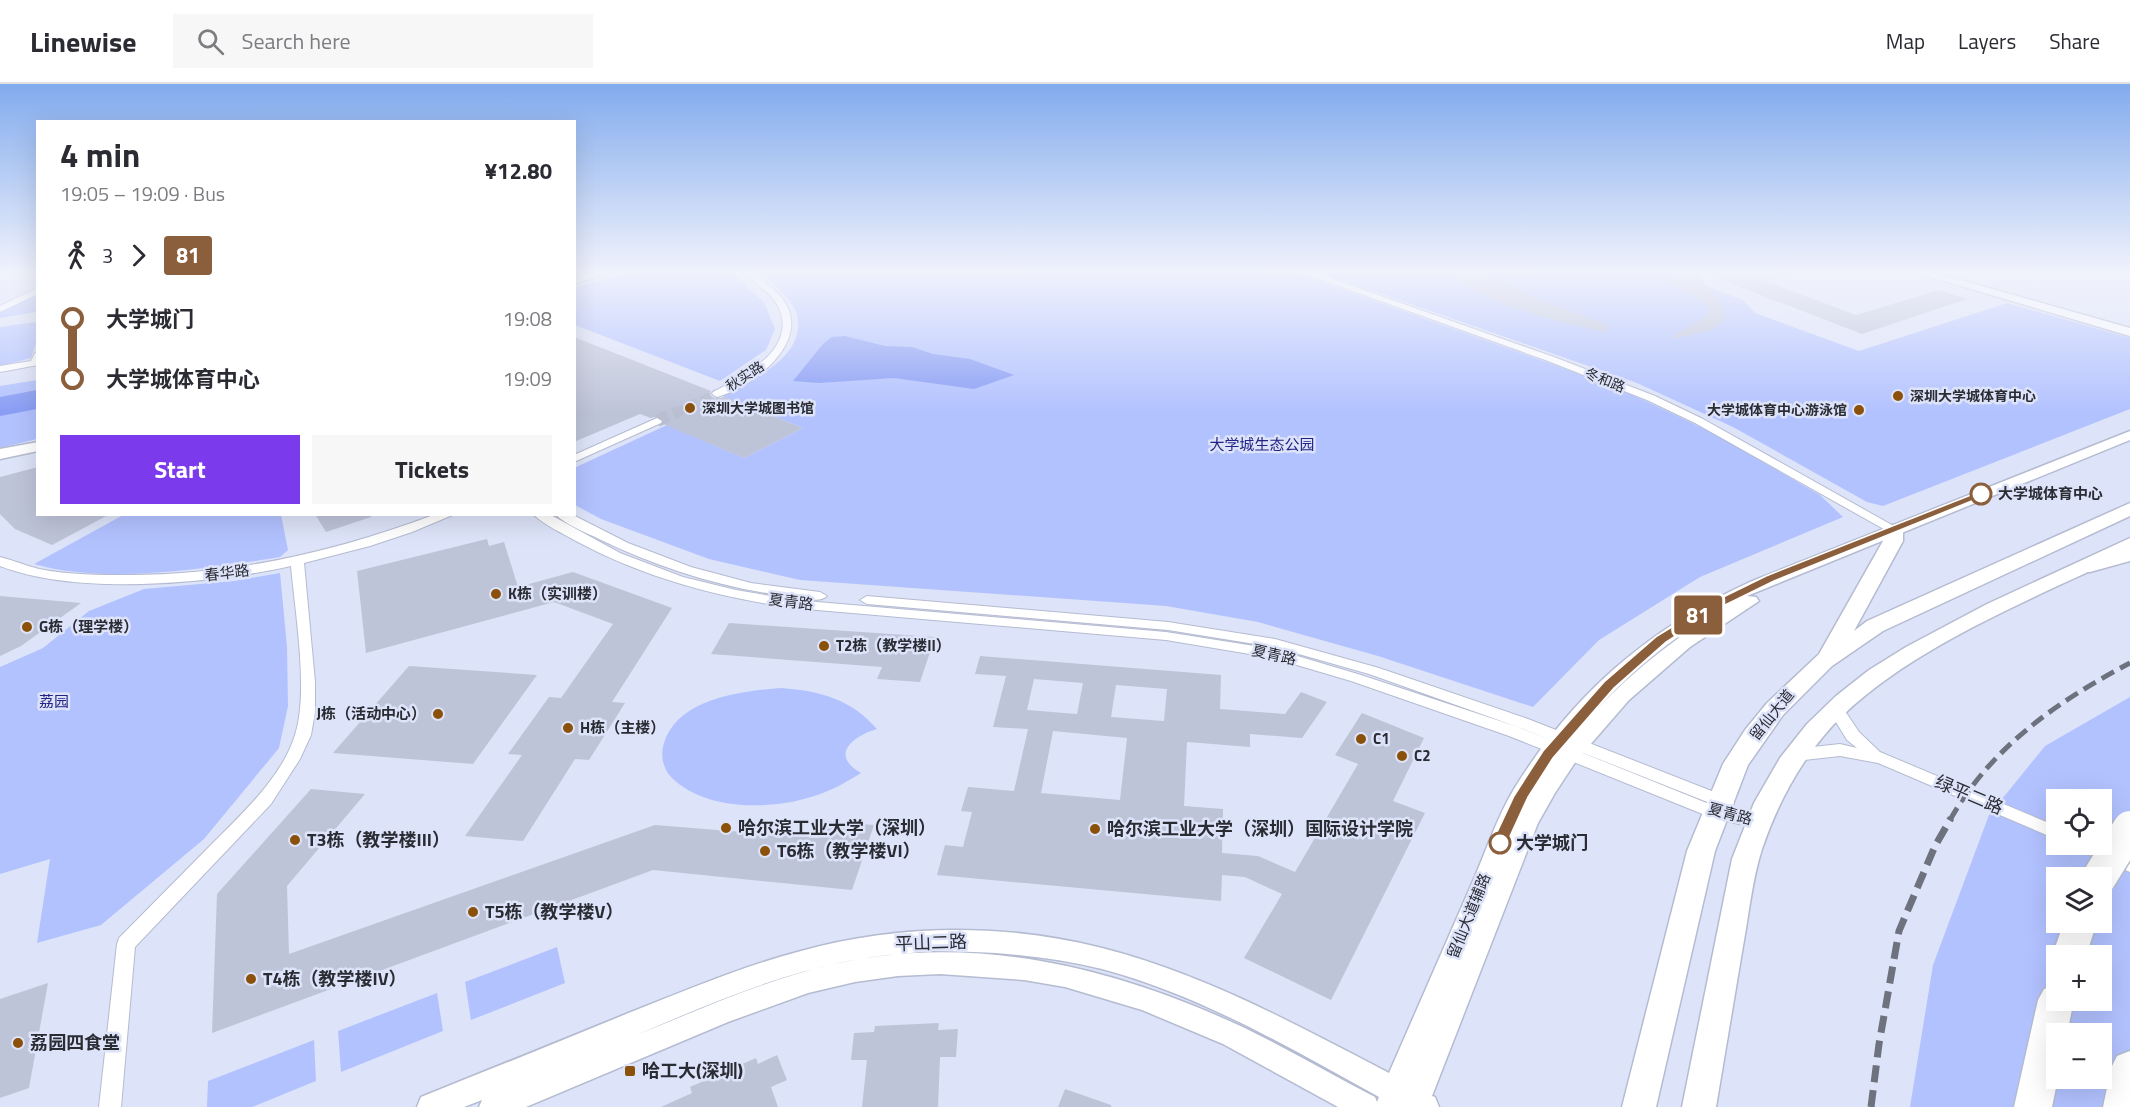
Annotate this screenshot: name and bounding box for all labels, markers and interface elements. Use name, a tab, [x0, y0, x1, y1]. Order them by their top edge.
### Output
search box	[173, 14, 593, 68]
text: Linewise	[30, 20, 137, 63]
text: Search here	[242, 24, 351, 58]
icon: search	[194, 25, 227, 58]
text: Map	[1886, 25, 1925, 57]
text: Layers	[1958, 25, 2016, 57]
text: Share	[2049, 25, 2100, 57]
text: 4 min	[60, 130, 140, 180]
text: ¥12.80	[485, 154, 552, 188]
text: 19:05 – 19:09 · Bus	[60, 178, 225, 209]
icon: walk	[60, 239, 93, 272]
icon: forward	[122, 239, 155, 272]
text: 81	[176, 239, 200, 271]
text: 3	[102, 240, 113, 271]
text: 大学城门	[106, 302, 194, 336]
text: 19:08	[503, 303, 552, 334]
street label: 秋实路	[721, 355, 768, 396]
text: 大学城体育中心	[106, 362, 260, 396]
street label: 冬和路	[1582, 362, 1629, 397]
text: 19:09	[503, 363, 552, 394]
place label: 深圳大学城体育中心	[1910, 385, 2036, 406]
marker: 深圳大学城体育中心	[1891, 389, 1905, 403]
place label: 深圳大学城图书馆	[702, 397, 814, 418]
place label: 大学城体育中心游泳馆	[1707, 399, 1847, 420]
marker: 深圳大学城图书馆	[683, 401, 697, 415]
marker: 大学城体育中心游泳馆	[1852, 403, 1866, 417]
park label: 大学城生态公园	[1209, 433, 1315, 456]
button: Start	[60, 435, 300, 504]
button: Tickets	[312, 435, 552, 504]
place label: 大学城体育中心	[1998, 482, 2103, 505]
marker: 大学城体育中心	[1970, 483, 1992, 505]
street label: 春华路	[203, 558, 251, 587]
place label: K栋（实训楼）	[508, 582, 607, 605]
marker: K栋（实训楼）	[489, 587, 503, 601]
street label: 夏青路	[767, 587, 815, 616]
line badge: 81	[1671, 596, 1725, 634]
text: 81	[1686, 599, 1710, 631]
place label: G栋（理学楼）	[39, 615, 138, 638]
marker: G栋（理学楼）	[20, 620, 34, 634]
place label: T2栋（教学楼II）	[836, 634, 951, 657]
street label: 夏青路	[1250, 638, 1299, 671]
marker: T2栋（教学楼II）	[817, 639, 831, 653]
street label: 留仙大道	[1744, 684, 1799, 745]
park label: 荔园	[39, 690, 69, 713]
place label: J栋（活动中心）	[316, 702, 426, 725]
marker: J栋（活动中心）	[431, 707, 445, 721]
place label: H栋（主楼）	[580, 716, 665, 739]
marker: H栋（主楼）	[561, 721, 575, 735]
place label: C1	[1373, 727, 1390, 750]
marker: C1	[1354, 732, 1368, 746]
place label: C2	[1414, 744, 1431, 767]
marker: C2	[1395, 749, 1409, 763]
street label: 绿平二路	[1931, 768, 2008, 821]
map controls	[2046, 789, 2112, 1089]
button: locate	[2046, 789, 2112, 855]
street label: 夏青路	[1705, 797, 1755, 830]
place label: 哈尔滨工业大学（深圳）	[738, 814, 936, 841]
place label: 哈尔滨工业大学（深圳）国际设计学院	[1107, 815, 1413, 842]
marker: 哈尔滨工业大学（深圳）	[719, 821, 733, 835]
marker: 哈尔滨工业大学（深圳）国际设计学院	[1088, 822, 1102, 836]
place label: T3栋（教学楼III）	[307, 826, 450, 853]
place label: 大学城门	[1516, 829, 1588, 856]
marker: 大学城门	[1489, 832, 1511, 854]
marker: T3栋（教学楼III）	[288, 833, 302, 847]
place label: T6栋（教学楼VI）	[777, 837, 921, 864]
marker: T6栋（教学楼VI）	[758, 844, 772, 858]
button: layers	[2046, 867, 2112, 933]
street label: 留仙大道辅路	[1441, 870, 1496, 962]
place label: T5栋（教学楼V）	[485, 898, 623, 925]
marker: T5栋（教学楼V）	[466, 905, 480, 919]
street label: 平山二路	[895, 928, 967, 957]
button: +	[2046, 945, 2112, 1011]
place label: T4栋（教学楼IV）	[263, 965, 407, 992]
marker: T4栋（教学楼IV）	[244, 972, 258, 986]
button: −	[2046, 1023, 2112, 1089]
place label: 荔园四食堂	[30, 1029, 120, 1056]
marker: 荔园四食堂	[11, 1036, 25, 1050]
place label: 哈工大(深圳)	[642, 1057, 743, 1084]
marker: 哈工大(深圳)	[623, 1064, 637, 1078]

